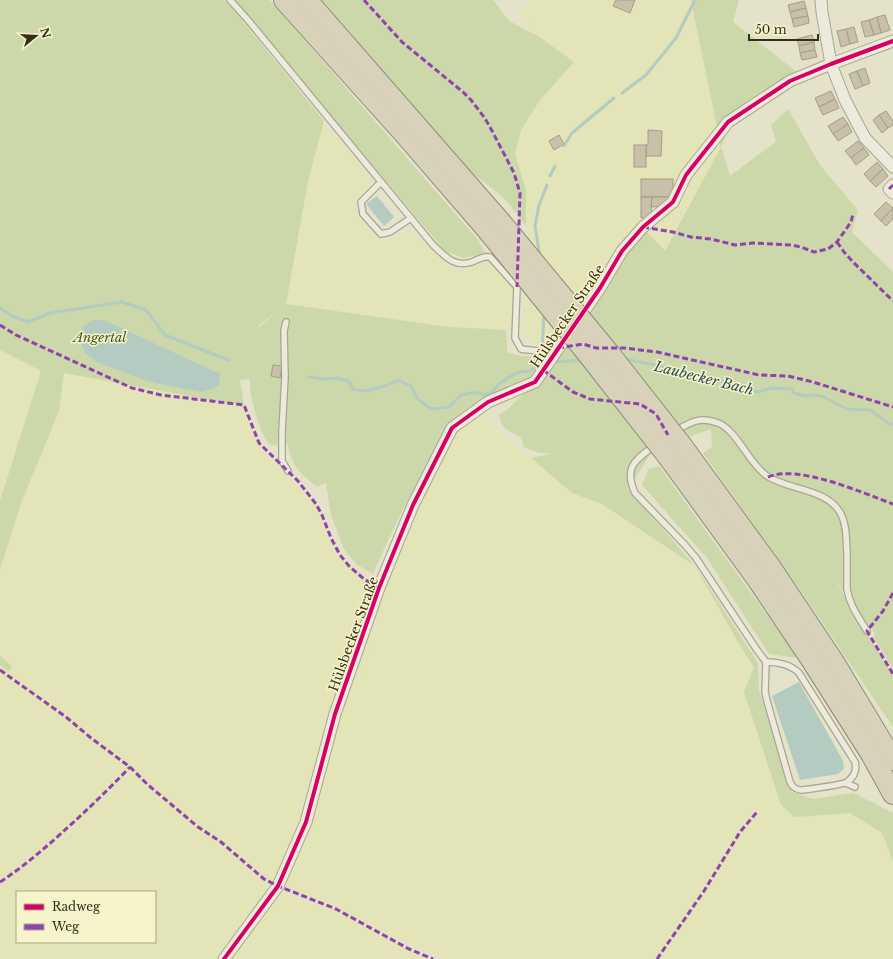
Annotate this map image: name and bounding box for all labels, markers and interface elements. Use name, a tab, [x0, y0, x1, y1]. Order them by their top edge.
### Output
north arrow	[16, 16, 56, 56]
scale bar	[749, 16, 818, 42]
text: 50 m	[755, 22, 787, 37]
text: N	[37, 26, 54, 41]
street label: Hülsbecker Straße	[527, 261, 608, 371]
park label: Angertal	[72, 329, 127, 346]
water label: Laubecker Bach	[651, 357, 756, 399]
street label: Hülsbecker Straße	[325, 574, 382, 694]
legend	[16, 891, 156, 943]
text: Radweg	[52, 899, 101, 914]
text: Weg	[51, 919, 80, 934]

